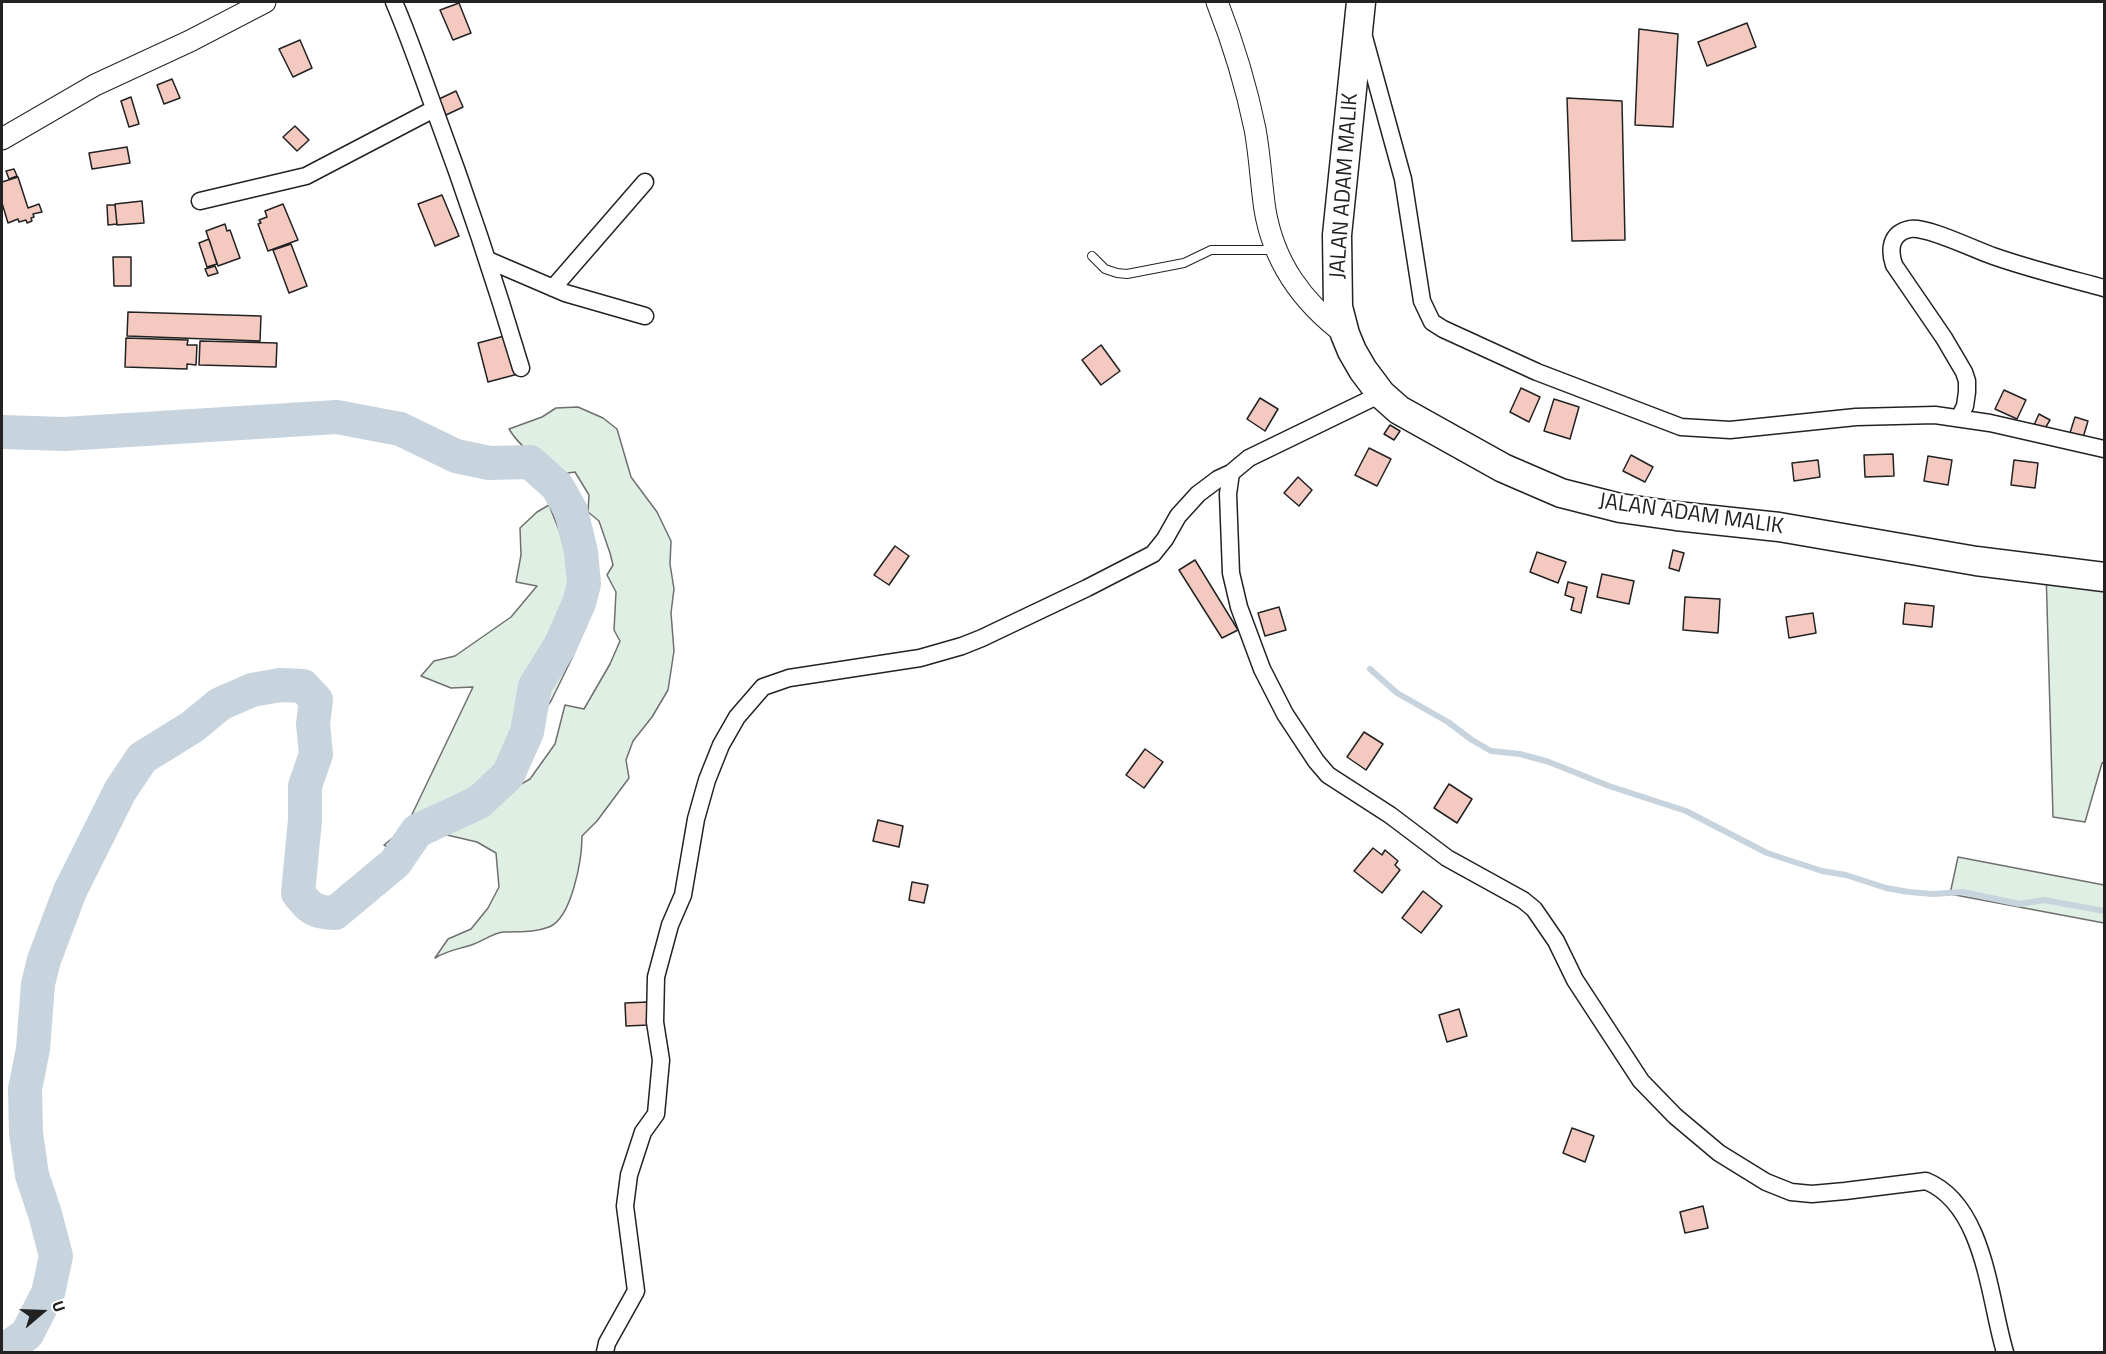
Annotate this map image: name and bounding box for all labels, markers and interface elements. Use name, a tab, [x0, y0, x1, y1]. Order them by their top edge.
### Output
street label: JALAN ADAM MALIK	[1325, 92, 1365, 280]
street label: JALAN ADAM MALIK	[1597, 489, 1785, 541]
north arrow	[12, 1282, 72, 1342]
text: U	[46, 1297, 72, 1315]

